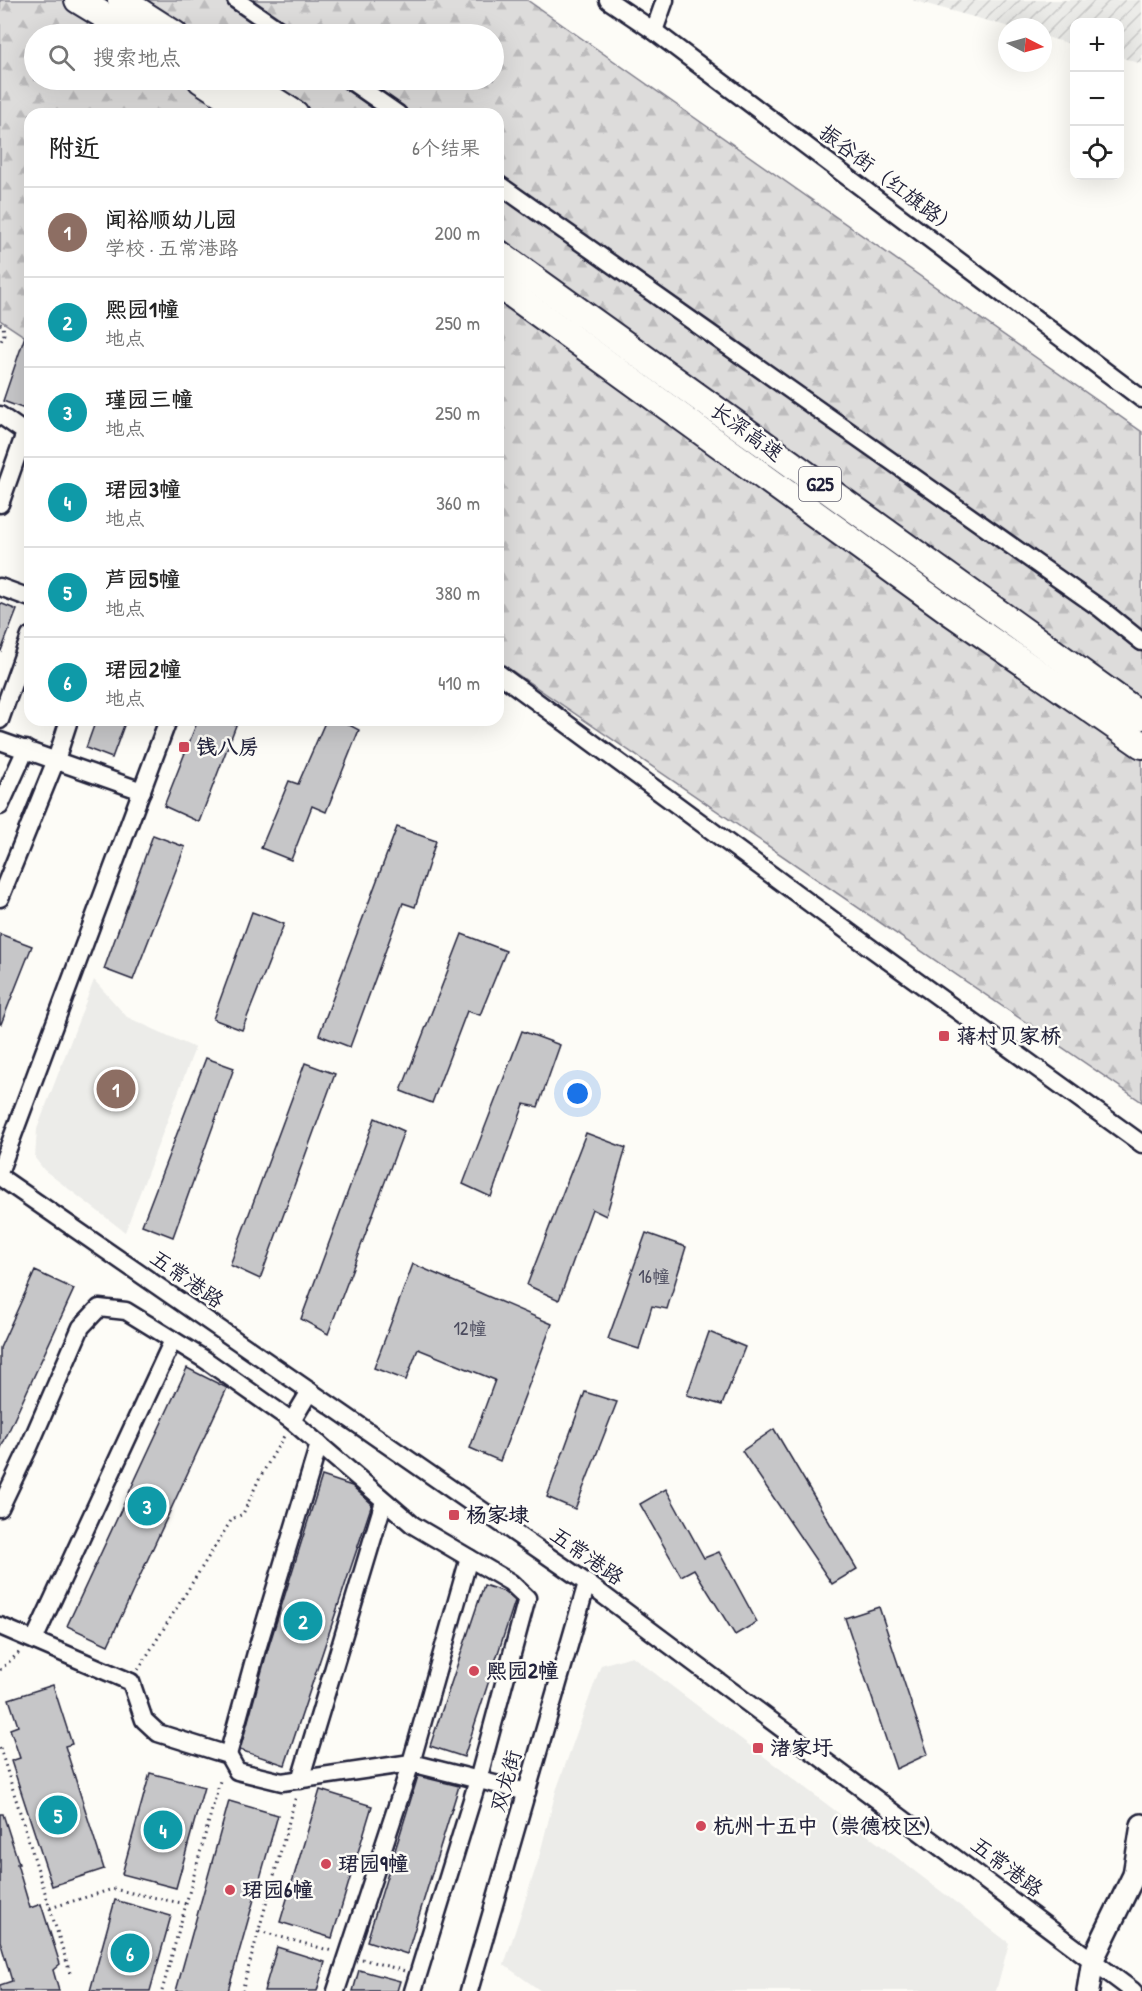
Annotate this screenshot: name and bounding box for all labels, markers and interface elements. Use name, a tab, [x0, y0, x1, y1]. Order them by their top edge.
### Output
north arrow	[998, 18, 1052, 72]
map controls	[1070, 18, 1124, 180]
button: +	[1070, 18, 1124, 72]
search box	[24, 24, 504, 90]
icon: search	[45, 41, 78, 74]
text: 搜索地点	[93, 42, 181, 72]
button: −	[1070, 72, 1124, 126]
street label: 振谷街（红旗路）	[813, 117, 965, 242]
button: locate	[1070, 126, 1124, 180]
text: 附近	[48, 130, 100, 165]
text: 6个结果	[412, 134, 480, 161]
text: 闻裕顺幼儿园	[105, 204, 237, 234]
text: 1	[64, 219, 71, 246]
text: 200 m	[435, 219, 480, 246]
text: 学校 · 五常港路	[105, 234, 238, 261]
text: 熙园1幢	[105, 294, 179, 324]
text: 2	[63, 309, 72, 336]
text: 250 m	[435, 309, 480, 336]
text: 地点	[105, 324, 145, 351]
text: 瑾园三幢	[105, 384, 193, 414]
street label: 长深高速	[705, 395, 790, 468]
text: 3	[63, 399, 72, 426]
text: 250 m	[435, 399, 480, 426]
text: 地点	[105, 414, 145, 441]
road number: G25	[799, 467, 841, 501]
text: 珺园3幢	[105, 474, 181, 504]
text: 4	[64, 489, 71, 516]
text: 360 m	[436, 489, 480, 516]
text: 地点	[105, 504, 145, 531]
text: 芦园5幢	[105, 564, 180, 594]
text: 5	[63, 579, 72, 606]
text: 380 m	[435, 579, 480, 606]
text: 地点	[105, 594, 145, 621]
text: 珺园2幢	[105, 654, 181, 684]
text: 6	[64, 669, 71, 696]
text: 410 m	[438, 669, 480, 696]
text: 地点	[105, 684, 145, 711]
place label: 钱八房	[196, 732, 259, 761]
marker: 钱八房	[177, 740, 191, 754]
place label: 蒋村贝家桥	[956, 1021, 1061, 1050]
marker: 蒋村贝家桥	[937, 1029, 951, 1043]
pin: 1	[96, 1066, 136, 1112]
your location	[563, 1079, 592, 1108]
street label: 五常港路	[145, 1243, 230, 1315]
house number: 16幢	[638, 1264, 670, 1289]
house number: 12幢	[454, 1316, 486, 1341]
pin: 3	[128, 1484, 166, 1528]
place label: 杨家埭	[466, 1500, 529, 1529]
marker: 杨家埭	[447, 1508, 461, 1522]
street label: 五常港路	[545, 1520, 630, 1592]
pin: 2	[284, 1598, 322, 1644]
place label: 熙园2幢	[486, 1656, 559, 1685]
marker: 熙园2幢	[467, 1664, 481, 1678]
place label: 渚家圩	[770, 1733, 833, 1762]
marker: 渚家圩	[751, 1741, 765, 1755]
street label: 双龙街	[483, 1747, 528, 1815]
pin: 5	[38, 1792, 78, 1838]
pin: 4	[144, 1808, 182, 1852]
place label: 杭州十五中（崇德校区）	[713, 1811, 944, 1840]
marker: 杭州十五中（崇德校区）	[694, 1819, 708, 1833]
street label: 五常港路	[965, 1830, 1050, 1903]
place label: 珺园9幢	[338, 1849, 409, 1878]
marker: 珺园9幢	[319, 1857, 333, 1871]
place label: 珺园6幢	[242, 1875, 313, 1904]
marker: 珺园6幢	[223, 1883, 237, 1897]
pin: 6	[110, 1930, 150, 1976]

